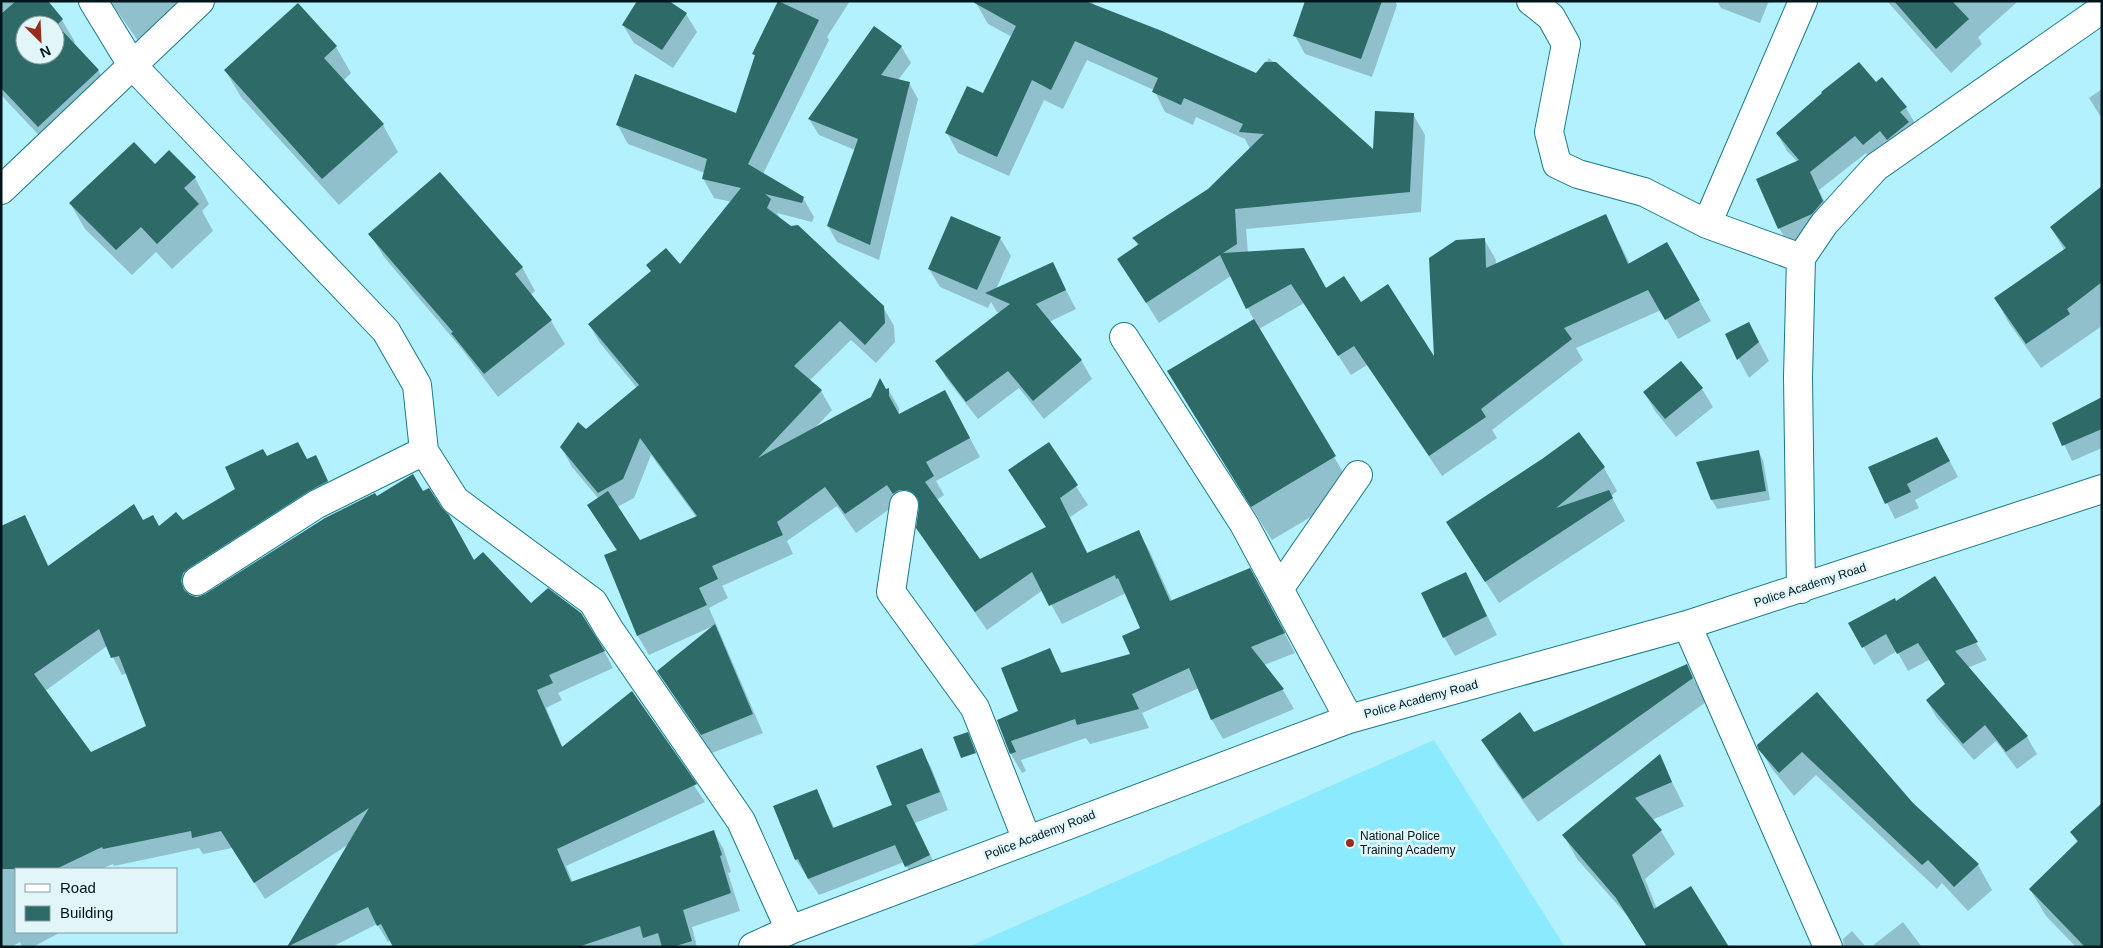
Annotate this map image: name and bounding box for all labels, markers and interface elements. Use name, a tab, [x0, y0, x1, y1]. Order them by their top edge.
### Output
north arrow	[15, 15, 65, 65]
text: N	[37, 43, 53, 61]
street label: Police Academy Road	[1752, 560, 1868, 610]
street label: Police Academy Road	[1362, 677, 1480, 721]
street label: Police Academy Road	[983, 807, 1097, 863]
place label: National Police Training Academy	[1360, 829, 1456, 857]
marker: National Police Training Academy	[1344, 837, 1356, 849]
legend	[15, 868, 178, 933]
text: Road	[60, 879, 96, 896]
text: Building	[60, 904, 113, 921]

